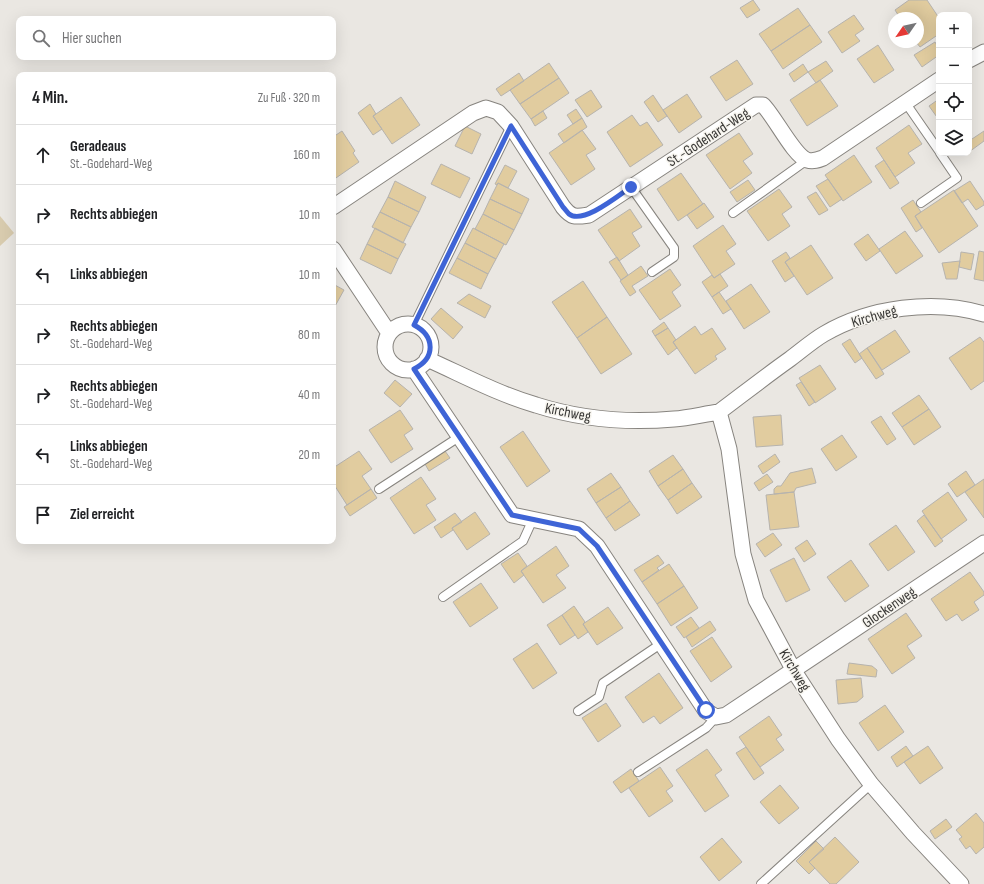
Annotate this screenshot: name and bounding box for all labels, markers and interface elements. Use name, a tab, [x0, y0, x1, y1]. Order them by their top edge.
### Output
north arrow	[888, 12, 924, 48]
map controls	[936, 12, 972, 156]
button: +	[936, 12, 972, 48]
search box	[16, 16, 336, 60]
icon: search	[30, 27, 52, 49]
text: Hier suchen	[62, 29, 122, 48]
button: −	[936, 48, 972, 84]
button: locate	[936, 84, 972, 120]
text: 4 Min.	[32, 88, 68, 108]
text: Zu Fuß · 320 m	[258, 90, 320, 106]
street label: St.-Godehard-Weg	[663, 104, 753, 171]
button: layers	[936, 120, 972, 156]
text: Geradeaus	[70, 137, 126, 156]
icon: ahead	[32, 144, 54, 166]
text: 160 m	[294, 147, 320, 163]
text: St.-Godehard-Weg	[70, 156, 152, 172]
route end	[622, 178, 640, 196]
icon: right	[32, 204, 54, 226]
text: Rechts abbiegen	[70, 205, 158, 224]
text: 10 m	[299, 207, 320, 223]
icon: left	[32, 264, 54, 286]
text: Links abbiegen	[70, 265, 148, 284]
text: 10 m	[299, 267, 320, 283]
street label: Kirchweg	[849, 301, 899, 332]
text: Rechts abbiegen	[70, 317, 158, 336]
icon: right	[32, 324, 54, 346]
text: 80 m	[298, 327, 320, 343]
text: St.-Godehard-Weg	[70, 336, 152, 352]
text: Rechts abbiegen	[70, 377, 158, 396]
icon: right	[32, 384, 54, 406]
text: 40 m	[298, 387, 320, 403]
text: St.-Godehard-Weg	[70, 396, 152, 412]
street label: Kirchweg	[543, 399, 593, 426]
text: Links abbiegen	[70, 437, 148, 456]
icon: left	[32, 444, 54, 466]
text: 20 m	[298, 447, 320, 463]
text: St.-Godehard-Weg	[70, 456, 152, 472]
icon: arrive	[32, 504, 54, 526]
text: Ziel erreicht	[70, 505, 134, 524]
street label: Glockenweg	[859, 583, 920, 632]
street label: Kirchweg	[774, 645, 815, 695]
route start	[697, 701, 715, 719]

